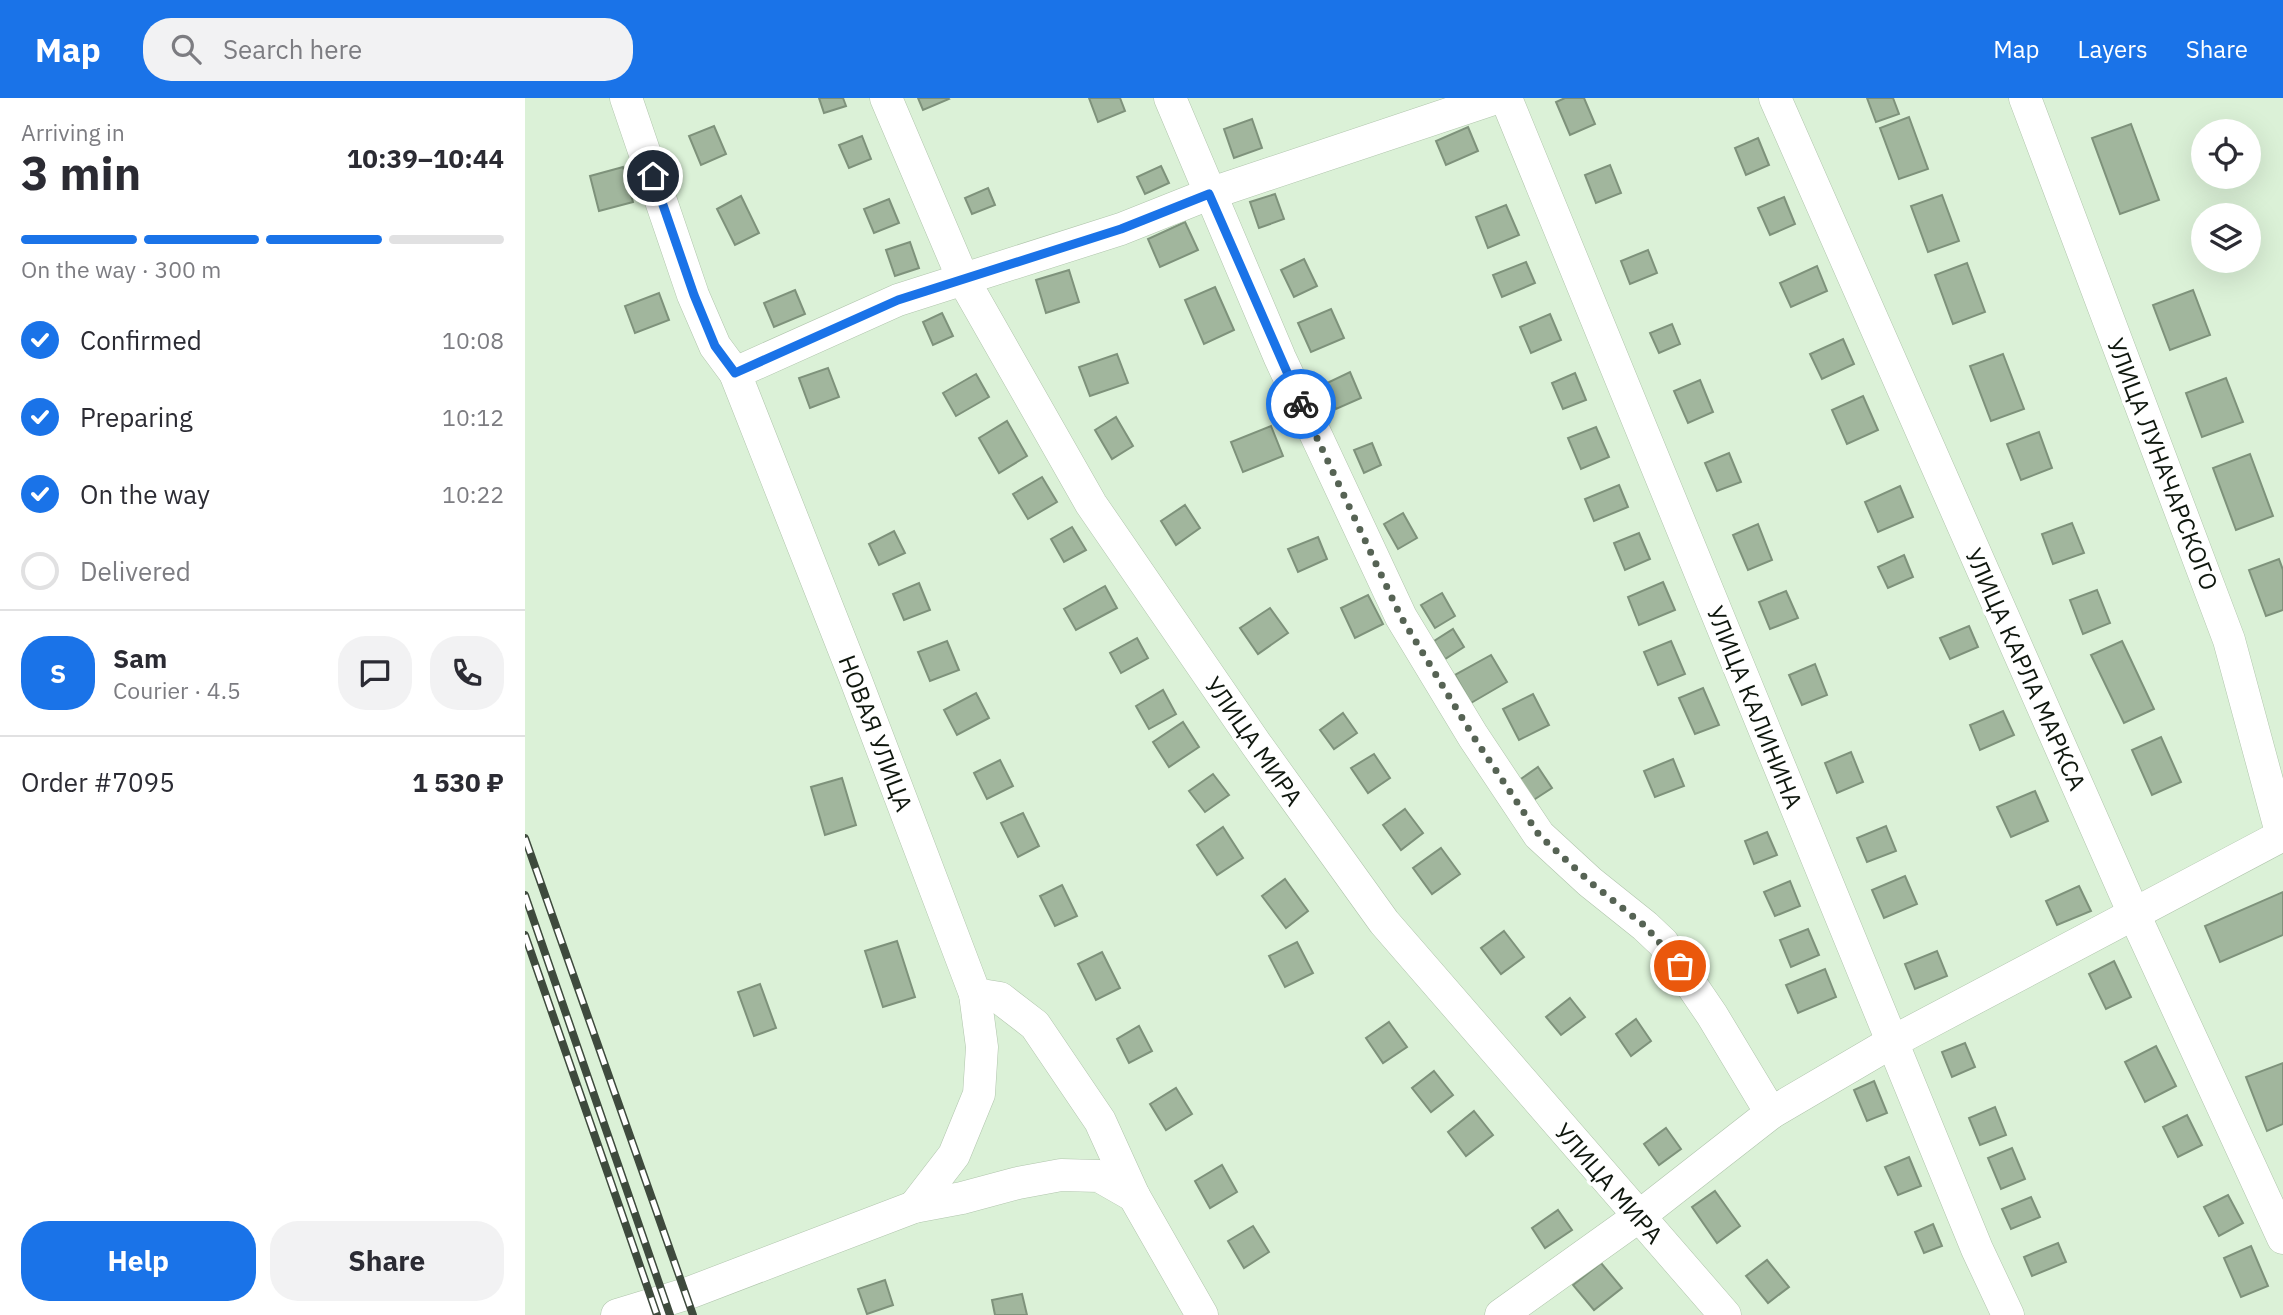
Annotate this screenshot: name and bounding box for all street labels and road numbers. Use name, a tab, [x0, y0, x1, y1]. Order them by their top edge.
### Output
street label: УЛИЦА ЛУНАЧАРСКОГО	[2100, 333, 2226, 595]
street label: УЛИЦА КАРЛА МАРКСА	[1958, 543, 2094, 795]
street label: УЛИЦА КАЛИНИНА	[1700, 601, 1810, 813]
street label: НОВАЯ УЛИЦА	[831, 650, 921, 816]
street label: УЛИЦА МИРА	[1198, 670, 1310, 812]
street label: УЛИЦА МИРА	[1548, 1116, 1670, 1250]

